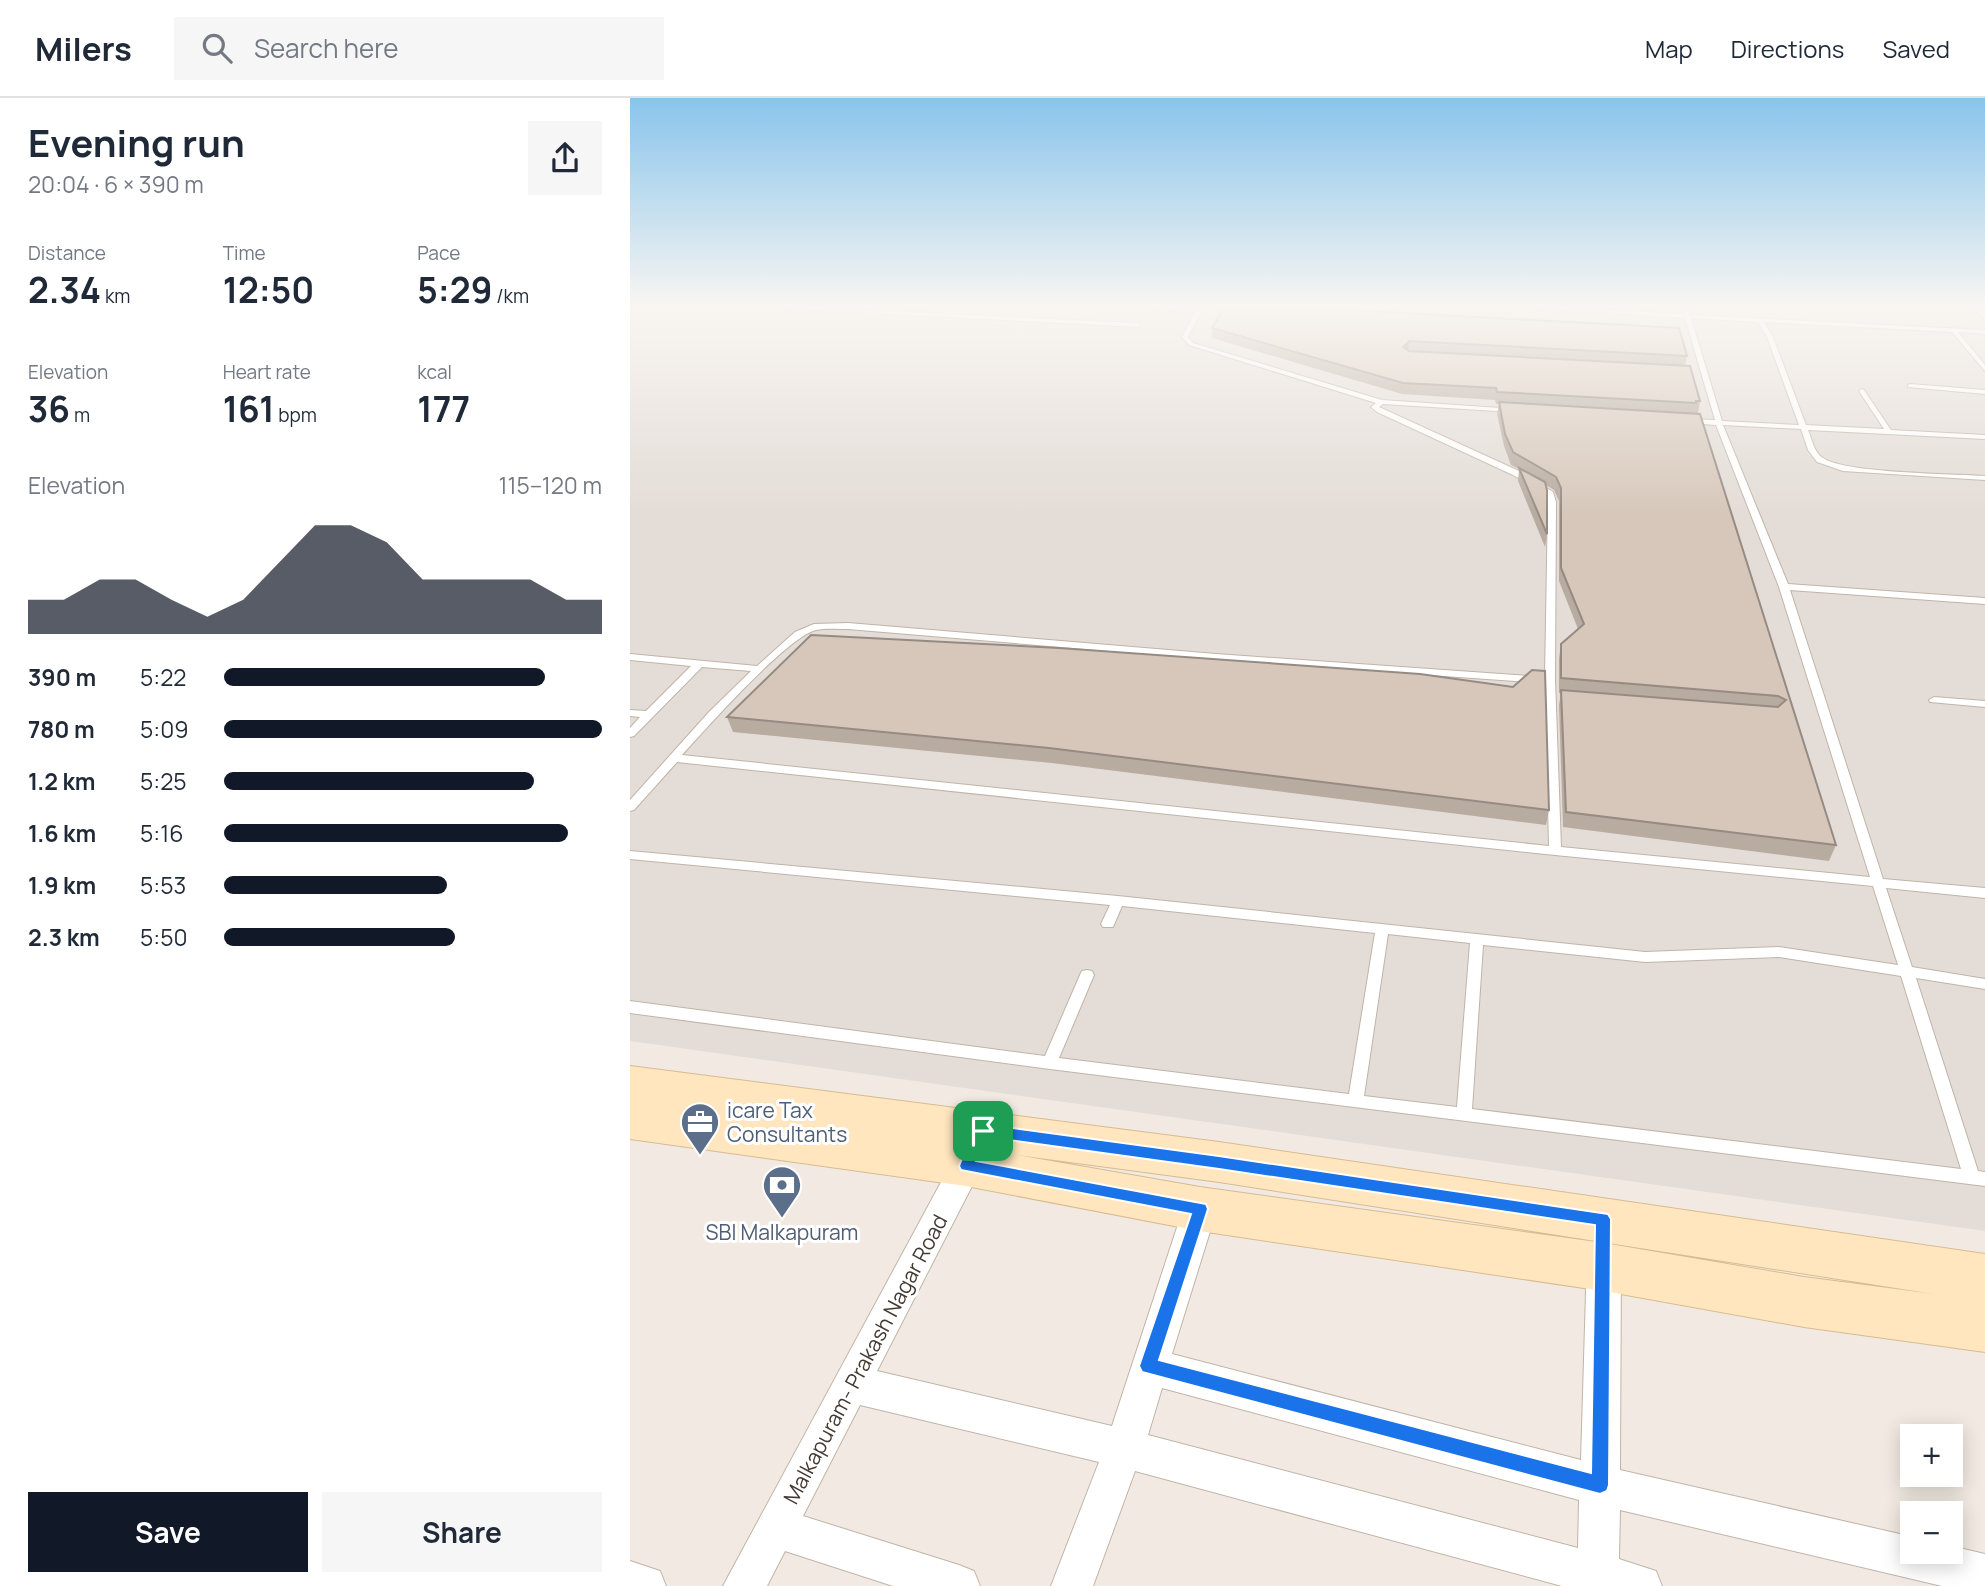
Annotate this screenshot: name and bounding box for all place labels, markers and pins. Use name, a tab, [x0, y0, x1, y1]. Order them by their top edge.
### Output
place label: icare Tax Consultants	[727, 1096, 847, 1148]
office icon: icare Tax Consultants	[679, 1101, 721, 1156]
pin	[953, 1101, 1013, 1161]
bank icon: SBI Malkapuram	[761, 1164, 803, 1219]
place label: SBI Malkapuram	[706, 1218, 858, 1246]

